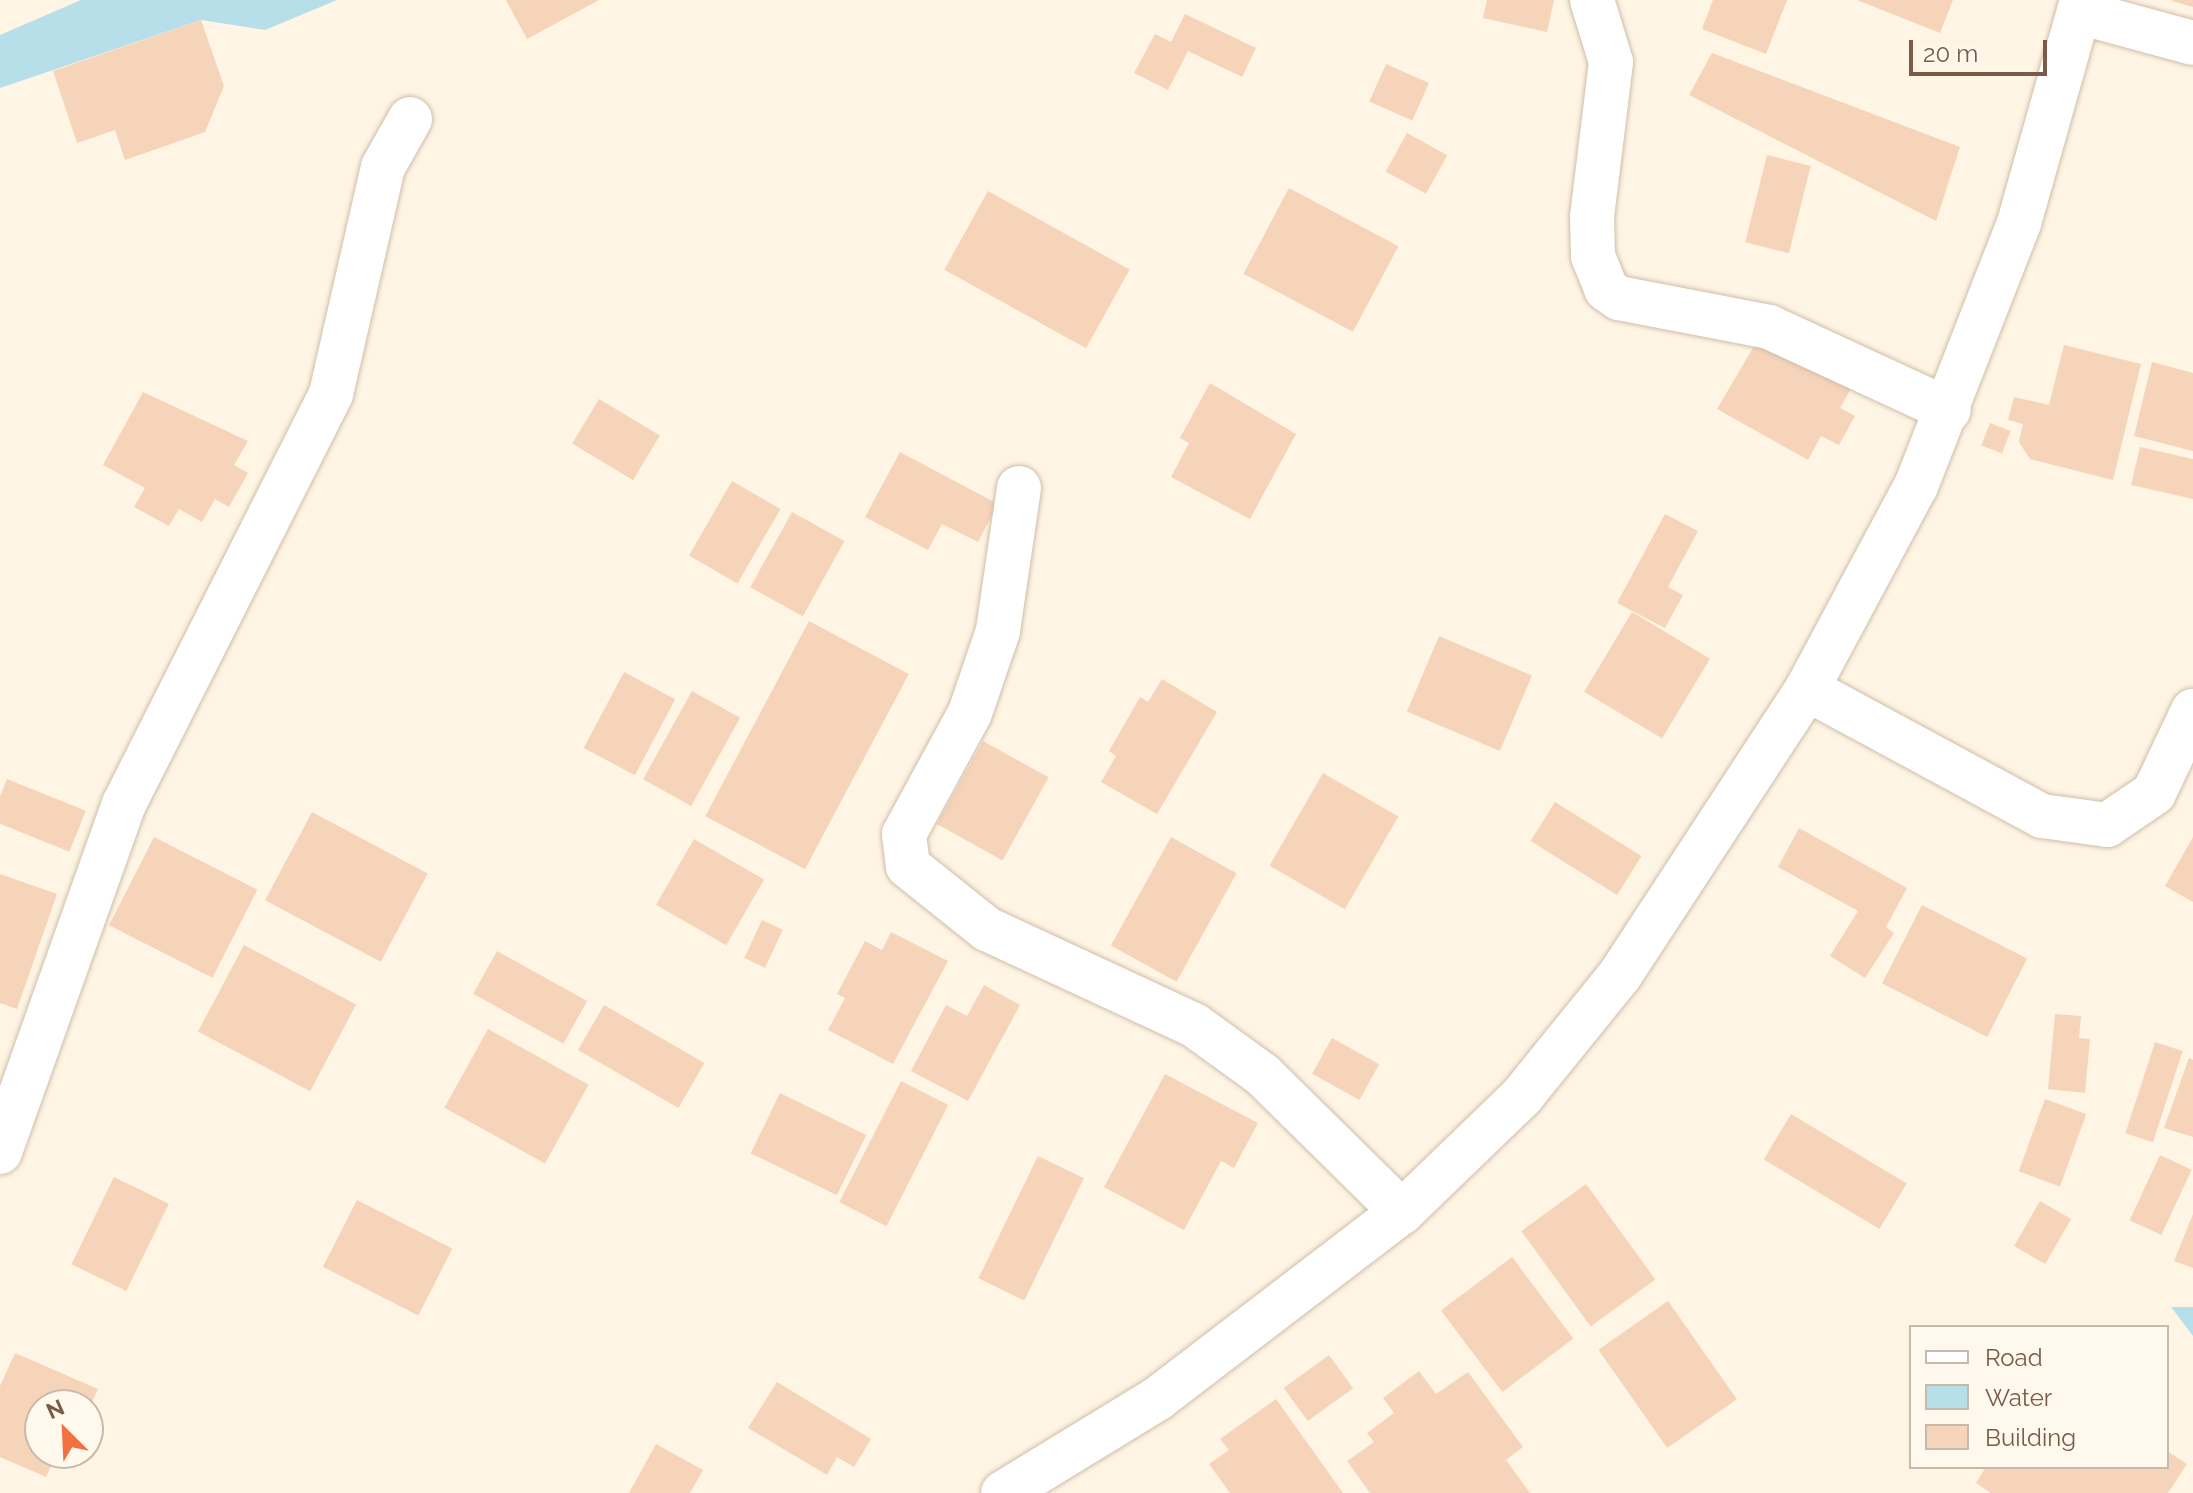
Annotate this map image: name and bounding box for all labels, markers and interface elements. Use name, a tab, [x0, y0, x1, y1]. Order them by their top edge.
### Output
scale bar	[1913, 24, 2051, 74]
text: 20 m	[1923, 39, 1978, 68]
legend	[1909, 1325, 2169, 1469]
text: Road	[1985, 1343, 2043, 1372]
text: Water	[1985, 1383, 2052, 1412]
north arrow	[24, 1389, 104, 1469]
text: N	[42, 1394, 68, 1424]
text: Building	[1985, 1423, 2076, 1452]

